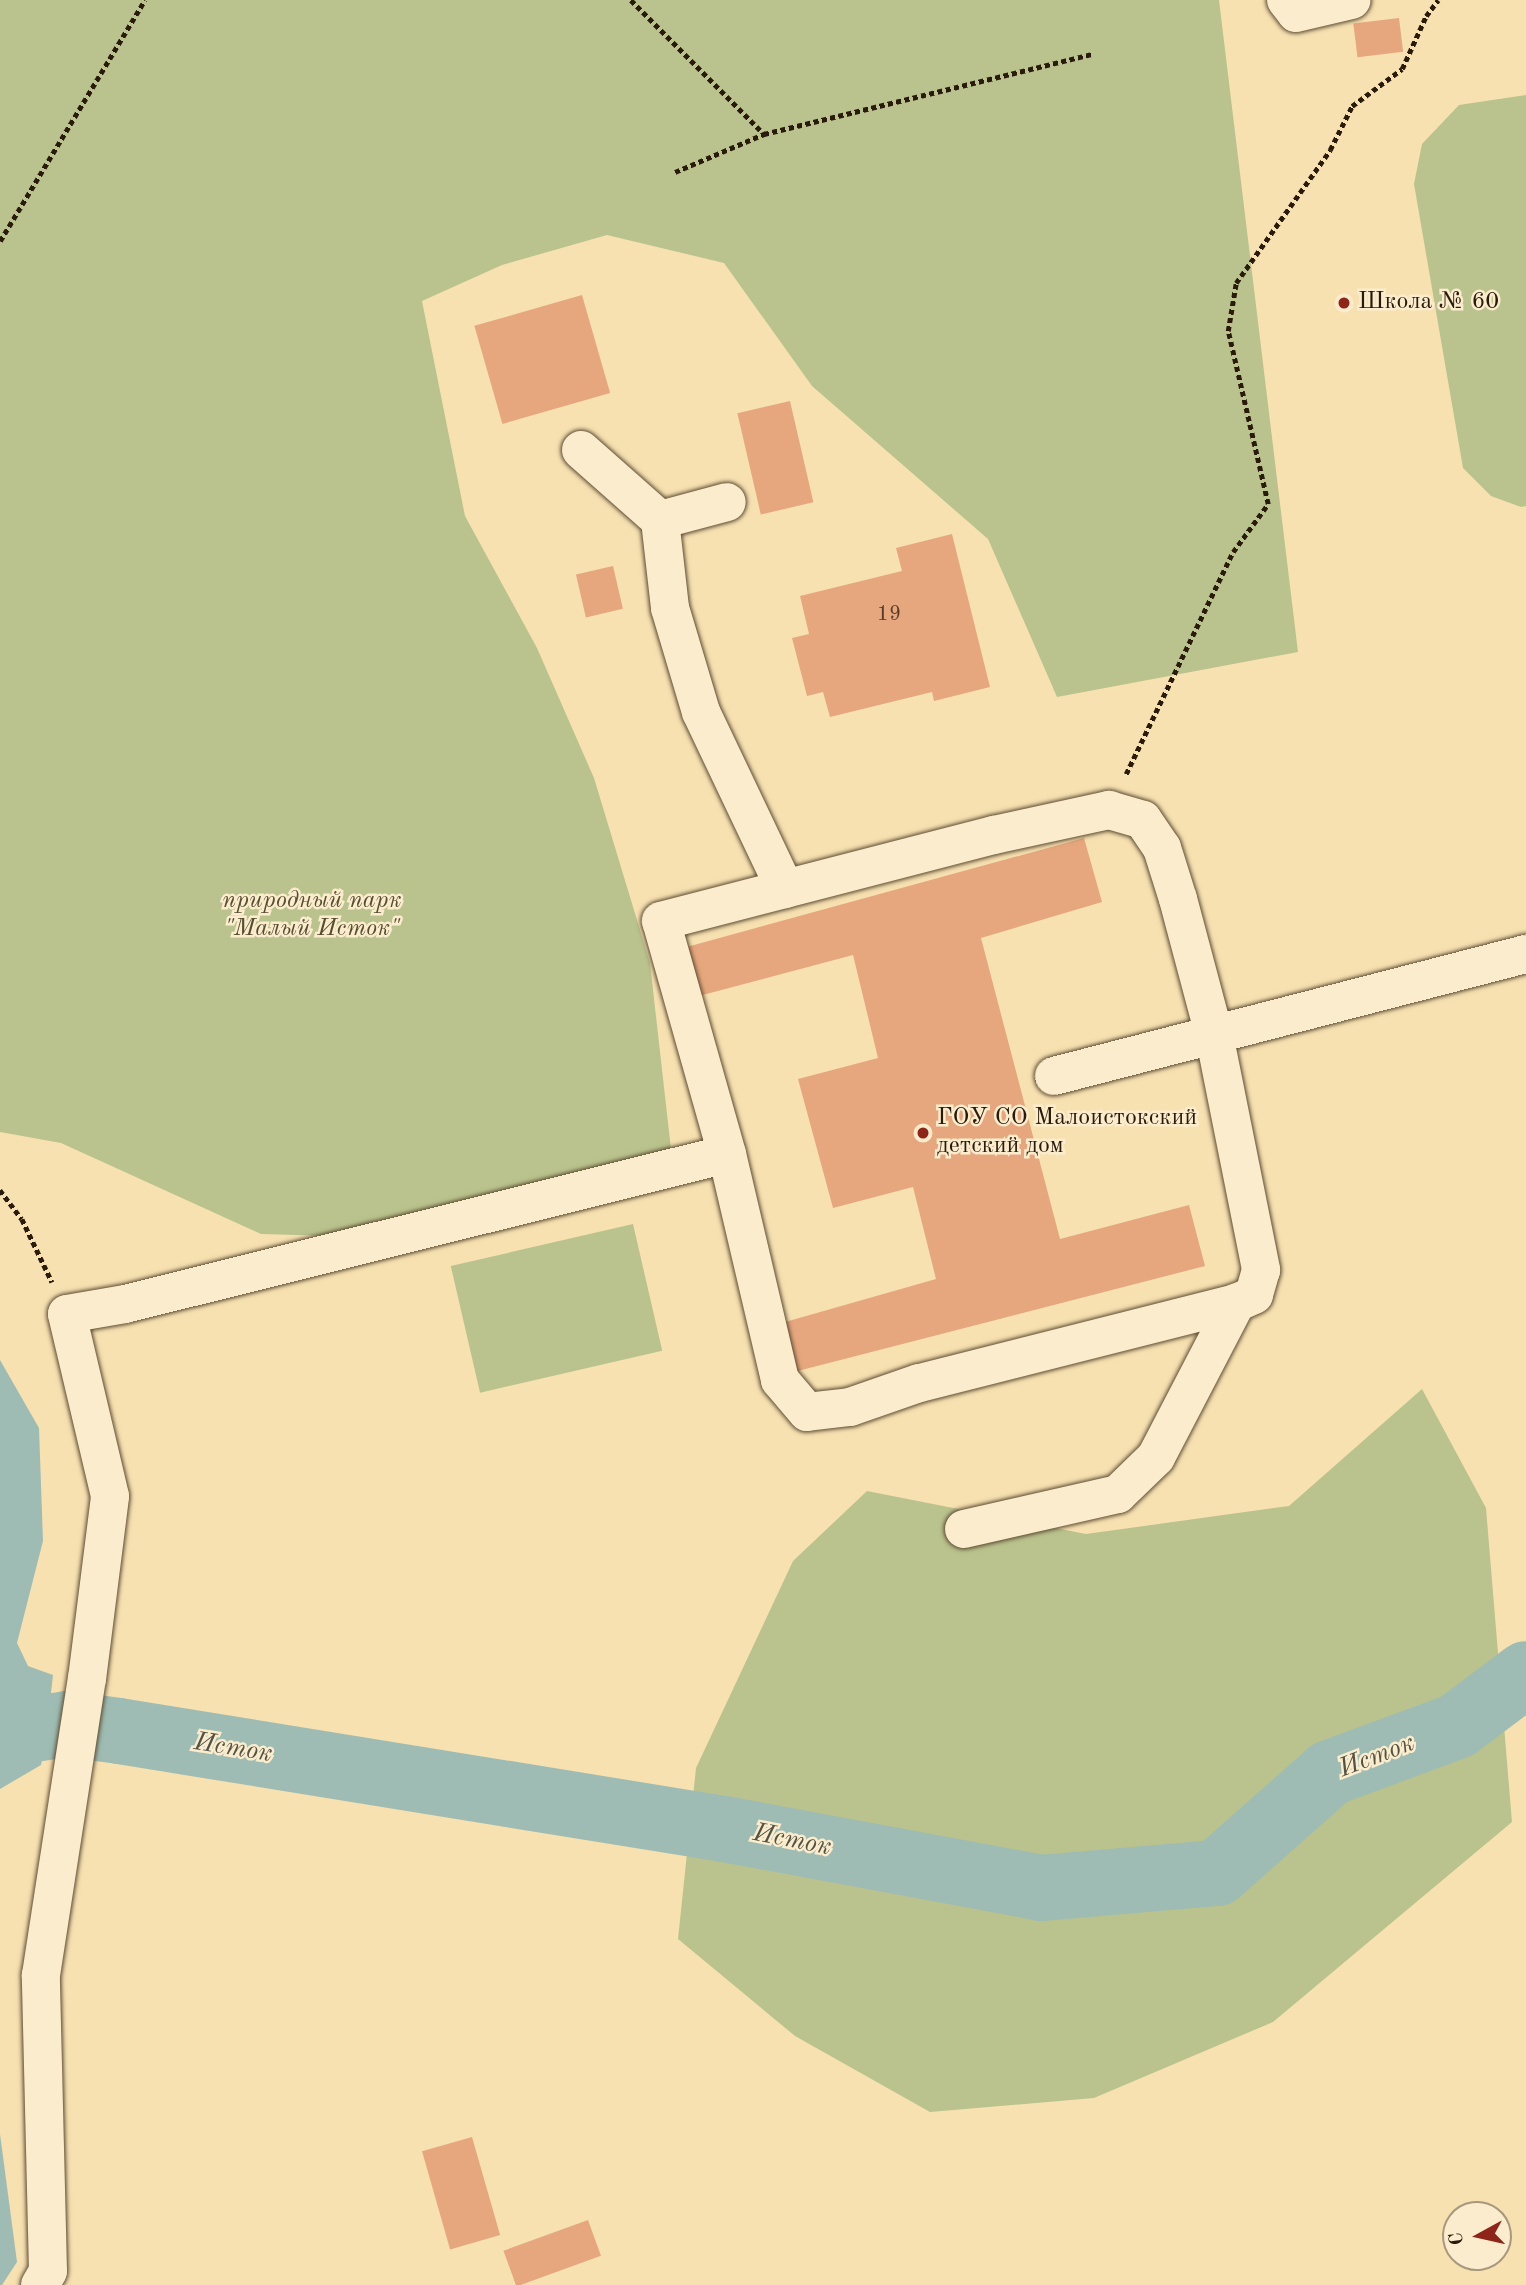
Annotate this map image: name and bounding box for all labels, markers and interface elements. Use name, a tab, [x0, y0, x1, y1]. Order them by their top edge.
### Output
place label: Школа № 60	[1358, 289, 1499, 317]
marker: Школа № 60	[1336, 295, 1352, 311]
house number: 19	[877, 602, 901, 628]
park label: природный парк "Малый Исток"	[222, 888, 402, 944]
place label: ГОУ СО Малоистокский детский дом	[937, 1105, 1197, 1161]
marker: ГОУ СО Малоистокский детский дом	[915, 1125, 931, 1141]
water label: Исток	[192, 1727, 274, 1771]
water label: Исток	[1335, 1728, 1419, 1786]
water label: Исток	[750, 1818, 834, 1864]
north arrow	[1442, 2201, 1512, 2271]
text: С	[1447, 2231, 1468, 2246]

